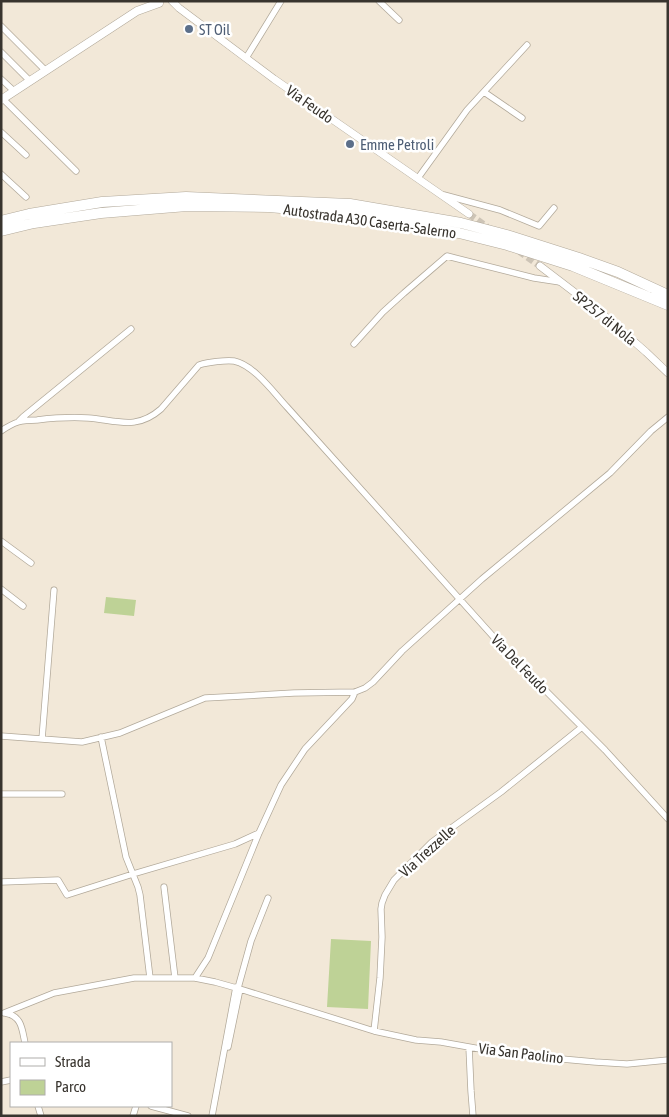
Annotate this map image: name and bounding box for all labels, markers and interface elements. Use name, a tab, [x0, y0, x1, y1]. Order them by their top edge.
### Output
place label: ST Oil	[199, 21, 230, 38]
marker: ST Oil	[183, 23, 195, 35]
street label: Via Feudo	[283, 82, 337, 126]
place label: Emme Petroli	[360, 136, 434, 153]
marker: Emme Petroli	[344, 138, 356, 150]
street label: Autostrada A30 Caserta-Salerno	[283, 200, 457, 242]
street label: SP257 di Nola	[570, 287, 640, 349]
street label: Via Del Feudo	[488, 631, 552, 697]
street label: Via Trezzelle	[396, 822, 458, 880]
street label: Via San Paolino	[478, 1039, 564, 1067]
legend	[10, 1042, 172, 1107]
text: Strada	[55, 1053, 91, 1070]
text: Parco	[55, 1078, 86, 1095]

